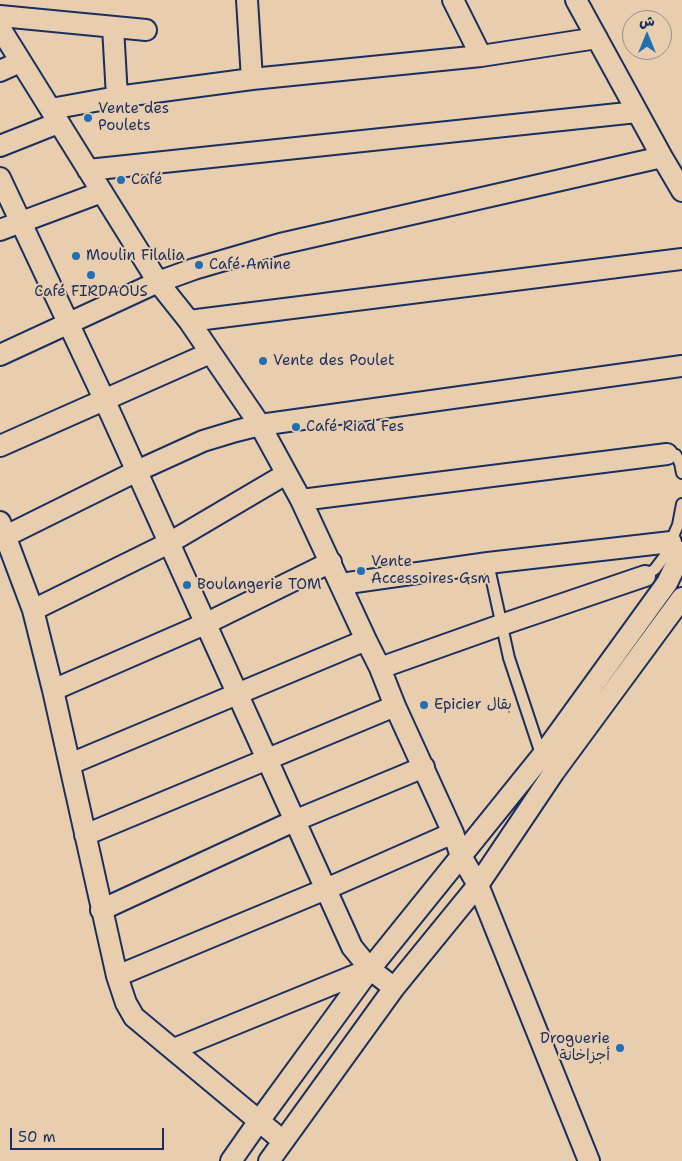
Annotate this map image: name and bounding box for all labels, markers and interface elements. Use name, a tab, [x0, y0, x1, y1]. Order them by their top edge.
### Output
north arrow	[622, 10, 672, 60]
text: ش	[639, 12, 655, 30]
place label: Vente des Poulets	[98, 100, 169, 135]
marker: Vente des Poulets	[82, 112, 94, 124]
place label: Café	[131, 171, 163, 189]
marker: Café	[115, 174, 127, 186]
place label: Moulin Filalia	[86, 247, 185, 265]
marker: Moulin Filalia	[70, 250, 82, 262]
place label: Café Amine	[209, 256, 291, 274]
marker: Café Amine	[193, 259, 205, 271]
marker: Café FIRDAOUS	[85, 269, 97, 281]
place label: Café FIRDAOUS	[34, 283, 148, 301]
place label: Vente des Poulet	[273, 352, 395, 370]
marker: Vente des Poulet	[257, 355, 269, 367]
place label: Café Riad Fes	[306, 418, 404, 436]
marker: Café Riad Fes	[290, 421, 302, 433]
place label: Vente Accessoires Gsm	[371, 553, 491, 588]
marker: Vente Accessoires Gsm	[355, 565, 367, 577]
place label: Boulangerie TOM	[197, 576, 321, 594]
marker: Boulangerie TOM	[181, 579, 193, 591]
place label: Epicier بقال	[434, 696, 512, 714]
marker: Epicier بقال	[418, 699, 430, 711]
place label: Droguerie أجزاخانة	[540, 1030, 610, 1065]
marker: Droguerie أجزاخانة	[614, 1042, 626, 1054]
scale bar	[12, 1118, 166, 1150]
text: 50 m	[18, 1127, 56, 1147]

